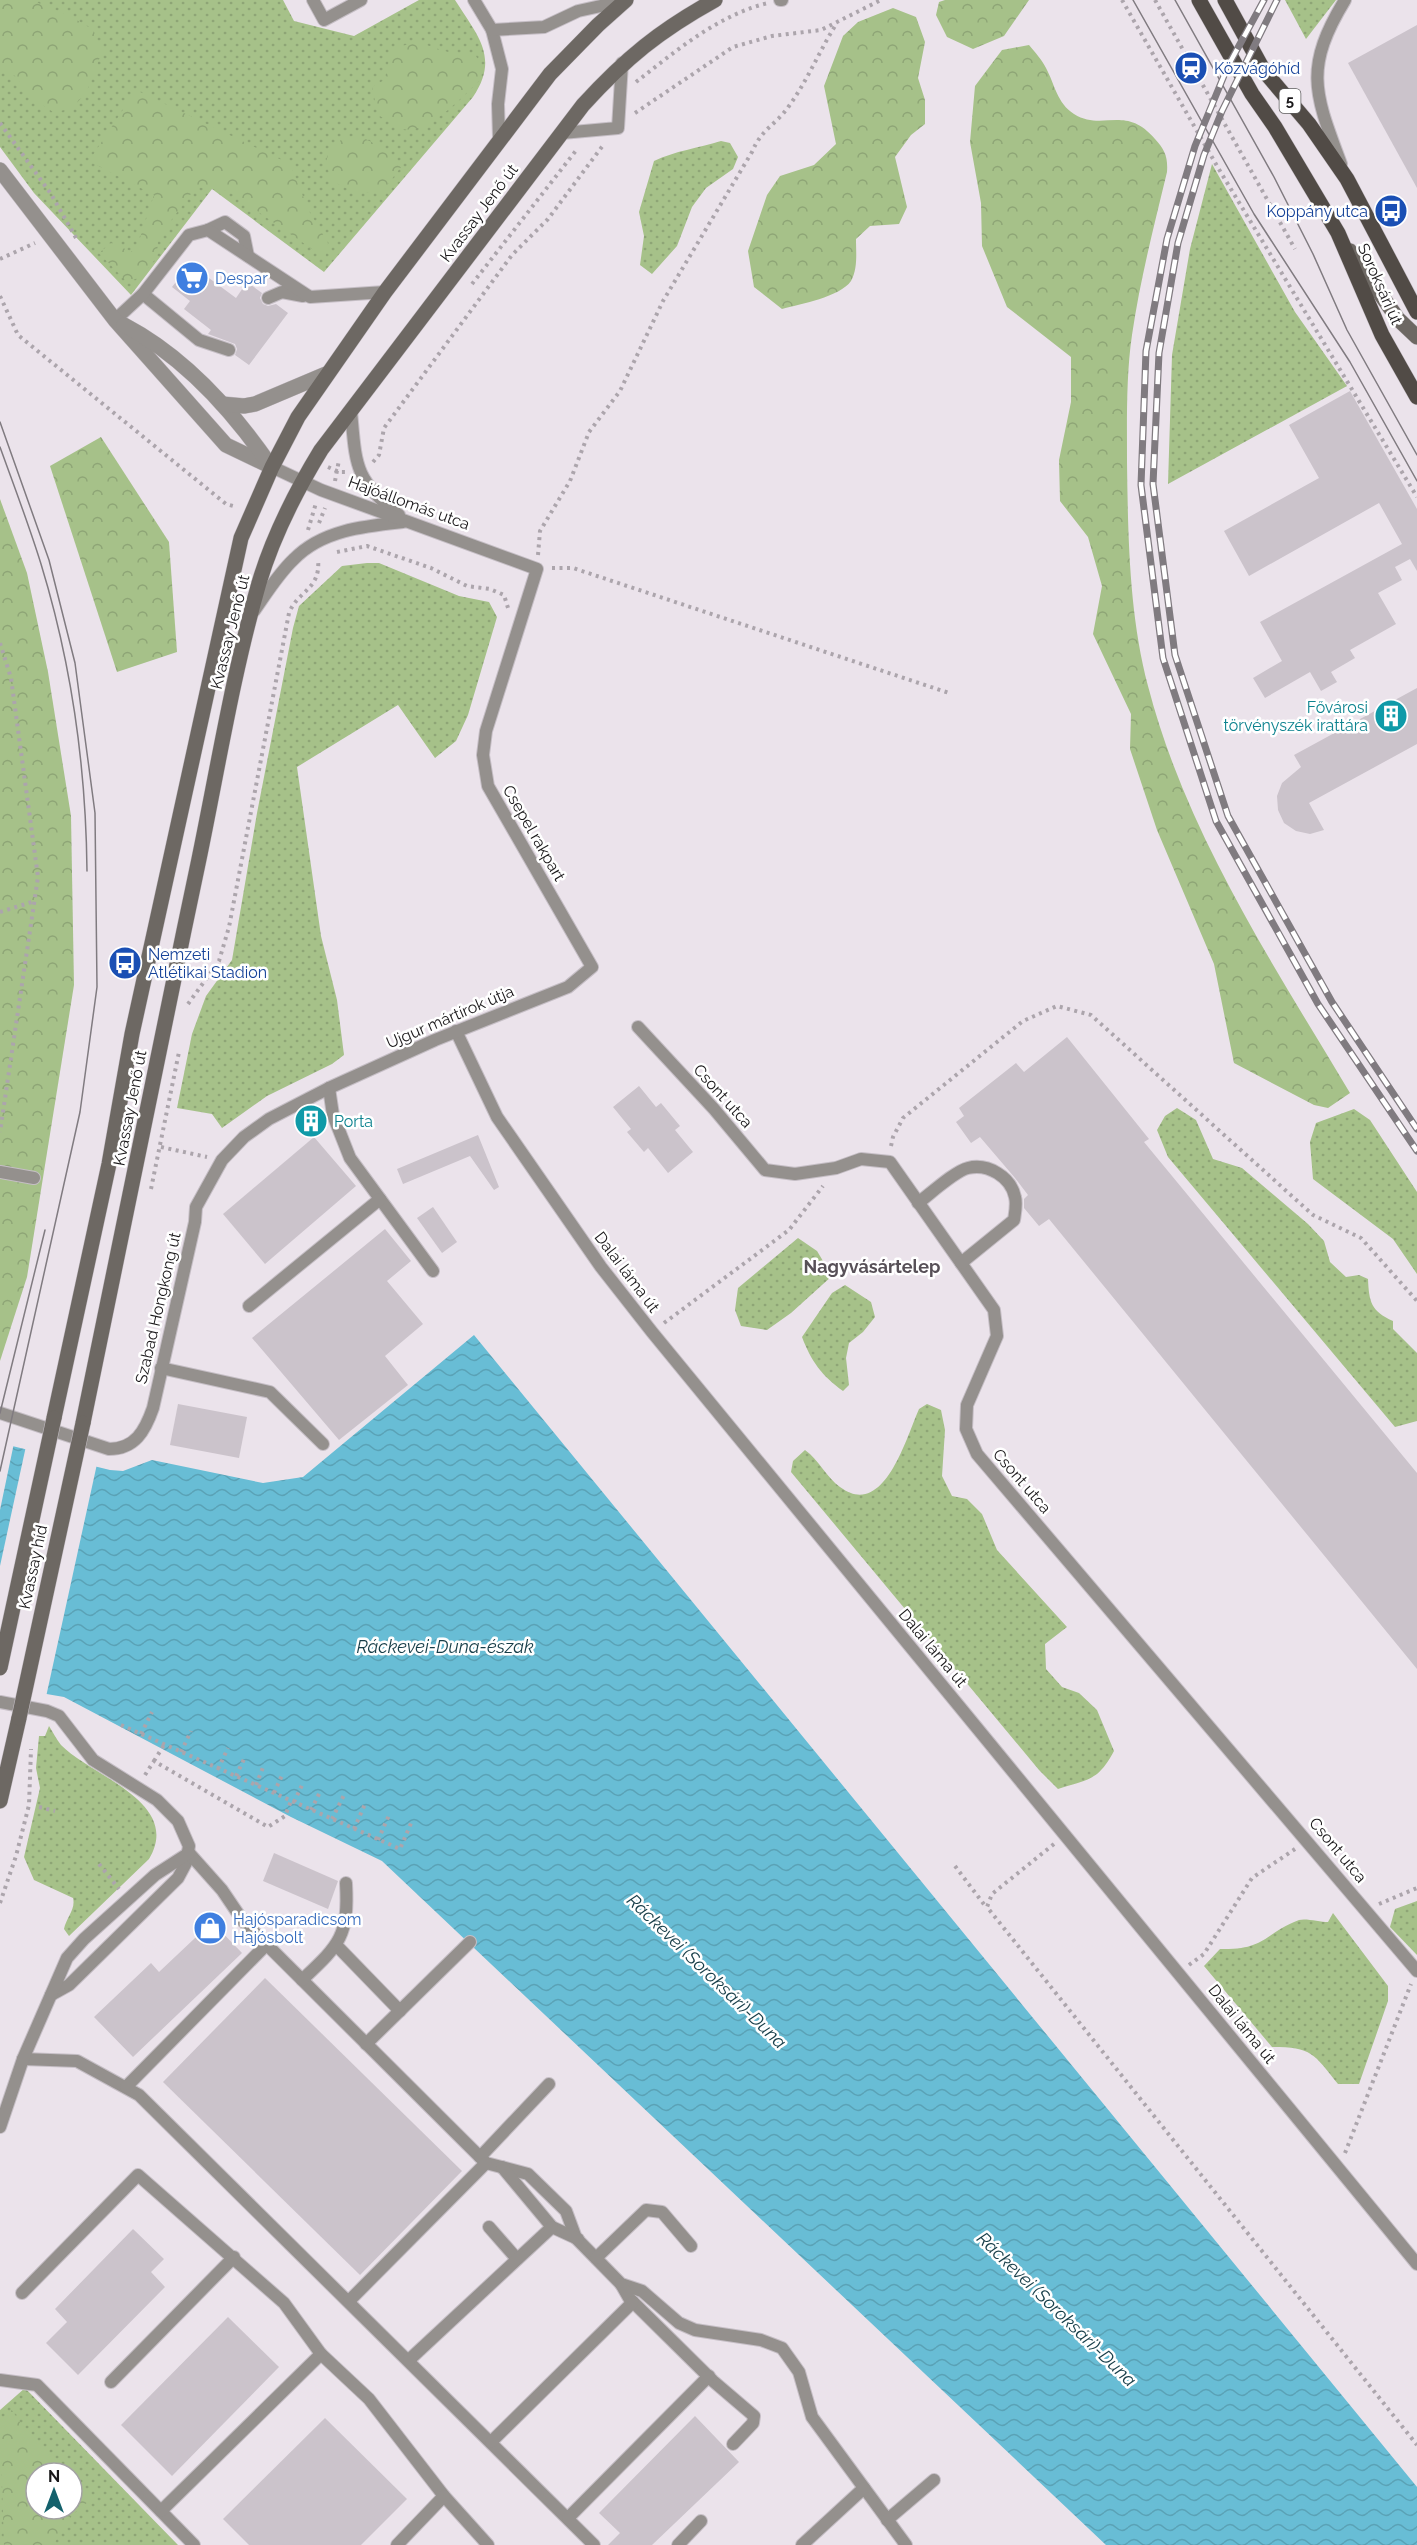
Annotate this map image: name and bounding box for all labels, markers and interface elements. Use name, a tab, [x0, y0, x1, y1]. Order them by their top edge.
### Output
station icon: Közvágóhíd	[1173, 50, 1209, 86]
place label: Közvágóhíd	[1214, 59, 1300, 78]
road number: 5	[1280, 89, 1300, 113]
street label: Kvassay Jenő út	[436, 160, 522, 266]
bus stop icon: Koppány utca	[1373, 193, 1409, 229]
place label: Koppány utca	[1267, 202, 1368, 221]
street label: Soroksári út	[1354, 240, 1407, 328]
supermarket icon: Despar	[174, 260, 210, 296]
place label: Despar	[215, 269, 268, 288]
street label: Hajóállomás utca	[346, 472, 472, 534]
street label: Kvassay Jenő út	[207, 572, 254, 691]
place label: Fővárosi törvényszék irattára	[1224, 698, 1368, 735]
building icon: Fővárosi törvényszék irattára	[1373, 698, 1409, 734]
street label: Csepel rakpart	[499, 782, 569, 885]
bus stop icon: Nemzeti Atlétikai Stadion	[107, 945, 143, 981]
place label: Nemzeti Atlétikai Stadion	[148, 945, 267, 982]
street label: Ujgur mártírok útja	[383, 982, 517, 1052]
street label: Kvassay Jenő út	[109, 1048, 151, 1167]
street label: Csont utca	[689, 1060, 757, 1132]
building icon: Porta	[293, 1103, 329, 1139]
place label: Porta	[334, 1112, 373, 1131]
street label: Dalai láma út	[590, 1228, 664, 1317]
street label: Szabad Hongkong út	[131, 1230, 185, 1386]
district label: Nagyvásártelep	[804, 1256, 940, 1277]
street label: Csont utca	[989, 1445, 1055, 1517]
street label: Kvassay híd	[15, 1523, 51, 1611]
street label: Dalai láma út	[895, 1605, 972, 1691]
water label: Ráckevei-Duna-észak	[356, 1636, 534, 1657]
street label: Csont utca	[1305, 1814, 1371, 1886]
water label: Ráckevei (Soroksári)-Duna	[623, 1889, 791, 2053]
shop icon: Hajósparadicsom Hajósbolt	[192, 1910, 228, 1946]
place label: Hajósparadicsom Hajósbolt	[233, 1910, 361, 1947]
street label: Dalai láma út	[1204, 1981, 1280, 2068]
water label: Ráckevei (Soroksári)-Duna	[973, 2227, 1141, 2391]
north arrow	[24, 2461, 84, 2521]
text: N	[48, 2467, 60, 2486]

